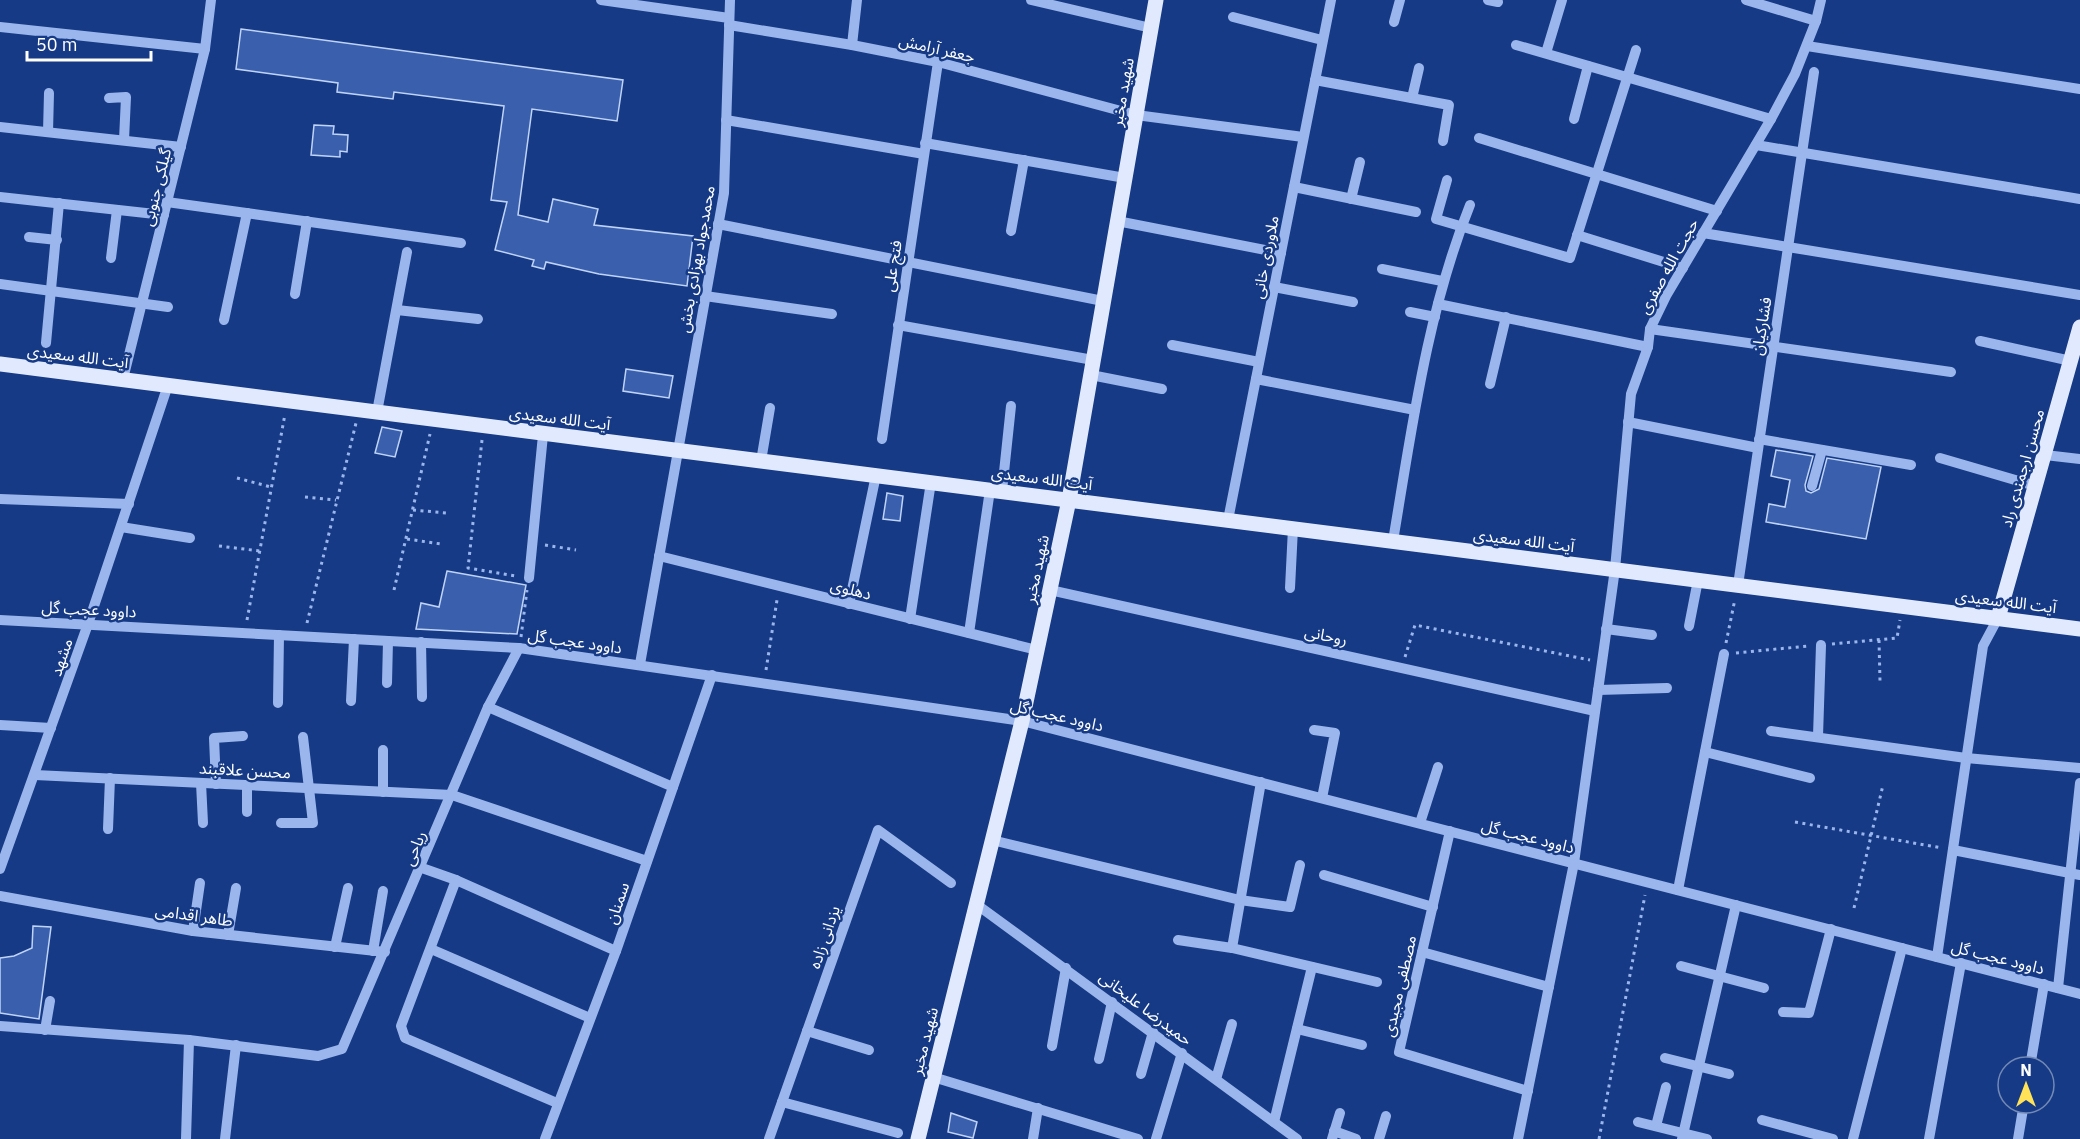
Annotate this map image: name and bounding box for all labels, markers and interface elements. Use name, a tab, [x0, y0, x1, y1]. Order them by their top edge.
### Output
scale bar	[27, 24, 152, 62]
street label: جعفر آرامش	[897, 30, 977, 66]
text: 50 m	[36, 33, 78, 56]
street label: شهید مخبر	[1106, 56, 1138, 129]
street label: گیلکی جنوبی	[137, 146, 175, 228]
street label: محمدجواد بهزادی بخش	[673, 184, 719, 334]
street label: ملاوردی خانی	[1247, 214, 1283, 300]
street label: حجت الله صفری	[1634, 215, 1702, 317]
street label: فتح علی	[878, 239, 909, 294]
street label: فشارکیان	[1747, 295, 1775, 357]
street label: آیت الله سعیدی	[26, 340, 131, 372]
street label: آیت الله سعیدی	[508, 402, 613, 434]
street label: محسن ارجمندی راد	[1996, 407, 2048, 529]
street label: آیت الله سعیدی	[990, 462, 1095, 494]
street label: آیت الله سعیدی	[1472, 524, 1577, 556]
street label: شهید مخبر	[1019, 533, 1053, 606]
street label: دهلوی	[829, 574, 873, 604]
street label: آیت الله سعیدی	[1954, 585, 2059, 617]
street label: داوود عجب گل	[41, 597, 137, 621]
street label: روحانی	[1303, 621, 1349, 649]
street label: داوود عجب گل	[527, 624, 623, 658]
street label: مشهد	[45, 635, 77, 679]
street label: داوود عجب گل	[1008, 695, 1106, 735]
street label: محسن علاقبند	[199, 758, 291, 782]
street label: داوود عجب گل	[1480, 815, 1576, 857]
street label: ریاحی	[398, 828, 430, 868]
street label: سمنان	[601, 879, 633, 927]
street label: طاهر اقدامی	[154, 900, 234, 930]
street label: یزدانی زاده	[804, 903, 844, 971]
street label: مصطفی مجیدی	[1378, 933, 1420, 1039]
street label: داوود عجب گل	[1950, 936, 2046, 978]
street label: حمیدرضا علیخانی	[1096, 967, 1196, 1049]
street label: شهید مخبر	[906, 1005, 942, 1078]
north arrow	[1996, 1055, 2056, 1115]
text: N	[2020, 1060, 2032, 1080]

